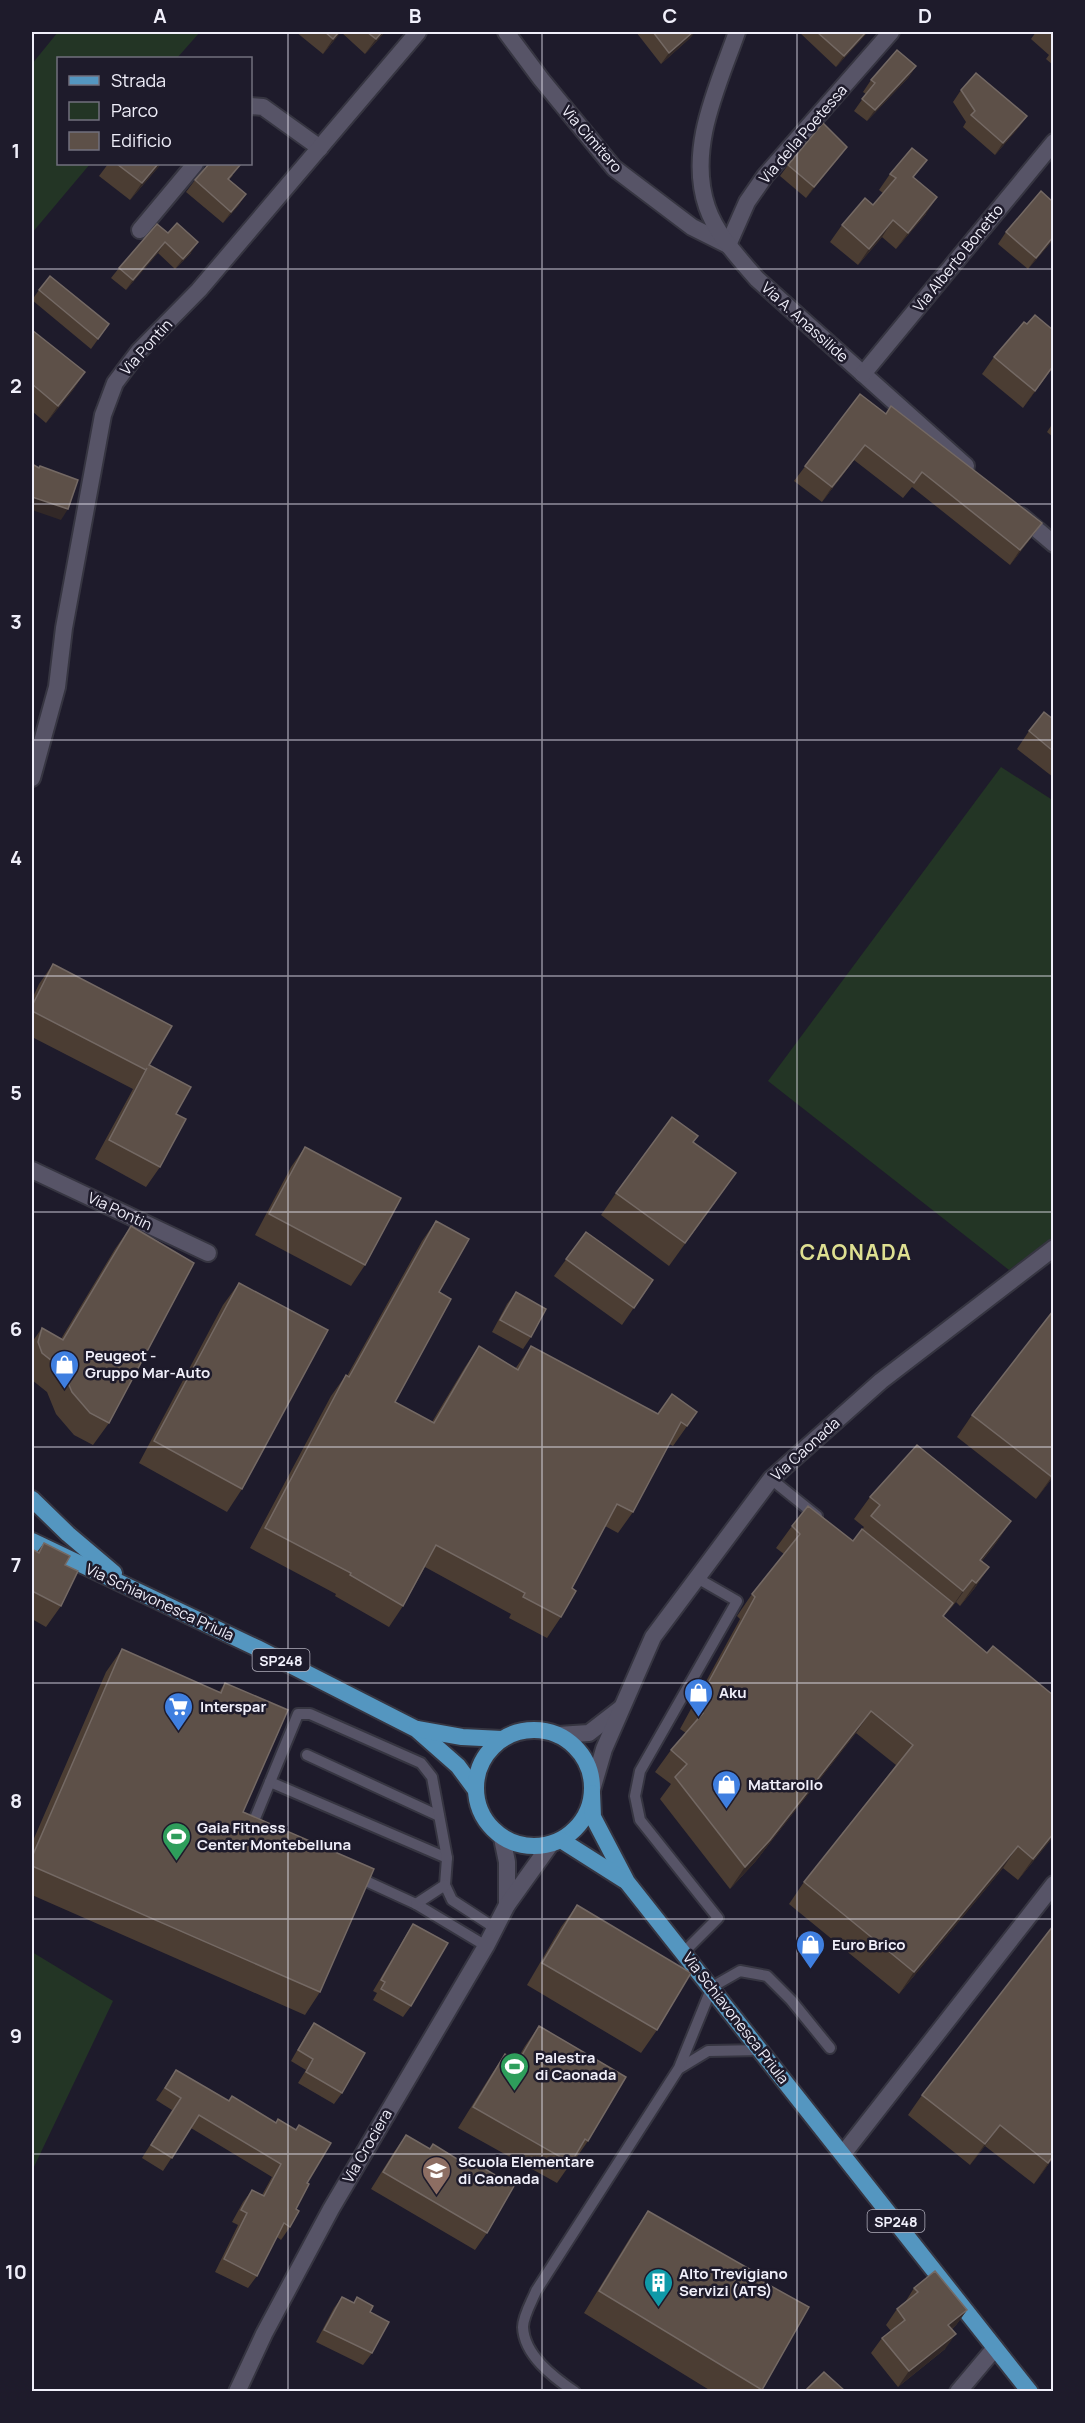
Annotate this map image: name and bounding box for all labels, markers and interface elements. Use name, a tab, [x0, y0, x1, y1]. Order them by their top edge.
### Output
text: A	[153, 2, 167, 29]
text: B	[409, 2, 422, 29]
text: C	[663, 2, 677, 29]
text: D	[918, 2, 932, 29]
legend	[57, 57, 252, 165]
text: Strada	[111, 68, 166, 92]
street label: Via della Poetessa	[754, 80, 852, 188]
text: Parco	[111, 98, 158, 122]
street label: Via Cimitero	[557, 101, 627, 177]
text: Edificio	[111, 128, 172, 152]
text: 1	[12, 137, 20, 164]
street label: Via Alberto Bonetto	[908, 200, 1008, 316]
street label: Via A. Anassilide	[757, 277, 853, 367]
street label: Via Pontin	[115, 314, 177, 380]
text: 2	[10, 372, 22, 399]
text: 3	[10, 608, 22, 635]
text: 4	[10, 844, 22, 871]
text: 5	[10, 1079, 22, 1106]
street label: Via Pontin	[84, 1187, 156, 1235]
district label: CAONADA	[800, 1238, 912, 1266]
text: 6	[10, 1315, 22, 1342]
place label: Peugeot - Gruppo Mar-Auto	[85, 1345, 210, 1383]
shop icon: Peugeot - Gruppo Mar-Auto	[48, 1348, 80, 1390]
street label: Via Caonada	[766, 1412, 844, 1486]
text: 7	[11, 1551, 21, 1578]
street label: Via Schiavonesca Priula	[82, 1558, 238, 1646]
road number: SP248	[252, 1649, 310, 1671]
shop icon: Aku	[682, 1676, 714, 1718]
place label: Aku	[719, 1682, 747, 1703]
supermarket icon: Interspar	[163, 1690, 195, 1732]
place label: Interspar	[200, 1696, 266, 1717]
shop icon: Mattarollo	[711, 1768, 743, 1810]
place label: Mattarollo	[748, 1774, 823, 1795]
text: 8	[10, 1787, 22, 1814]
place label: Gaia Fitness Center Montebelluna	[197, 1817, 351, 1855]
sports icon: Gaia Fitness Center Montebelluna	[160, 1820, 192, 1862]
shop icon: Euro Brico	[795, 1928, 827, 1970]
place label: Euro Brico	[832, 1934, 906, 1955]
street label: Via Schiavonesca Priula	[678, 1948, 794, 2088]
text: 9	[10, 2022, 22, 2049]
place label: Palestra di Caonada	[535, 2047, 616, 2085]
sports icon: Palestra di Caonada	[498, 2050, 530, 2092]
street label: Via Crociera	[337, 2105, 397, 2187]
place label: Scuola Elementare di Caonada	[458, 2151, 594, 2189]
school or university icon: Scuola Elementare di Caonada	[421, 2154, 453, 2196]
road number: SP248	[868, 2210, 924, 2232]
text: 10	[5, 2258, 27, 2285]
place label: Alto Trevigiano Servizi (ATS)	[679, 2263, 788, 2301]
building icon: Alto Trevigiano Servizi (ATS)	[642, 2266, 674, 2308]

